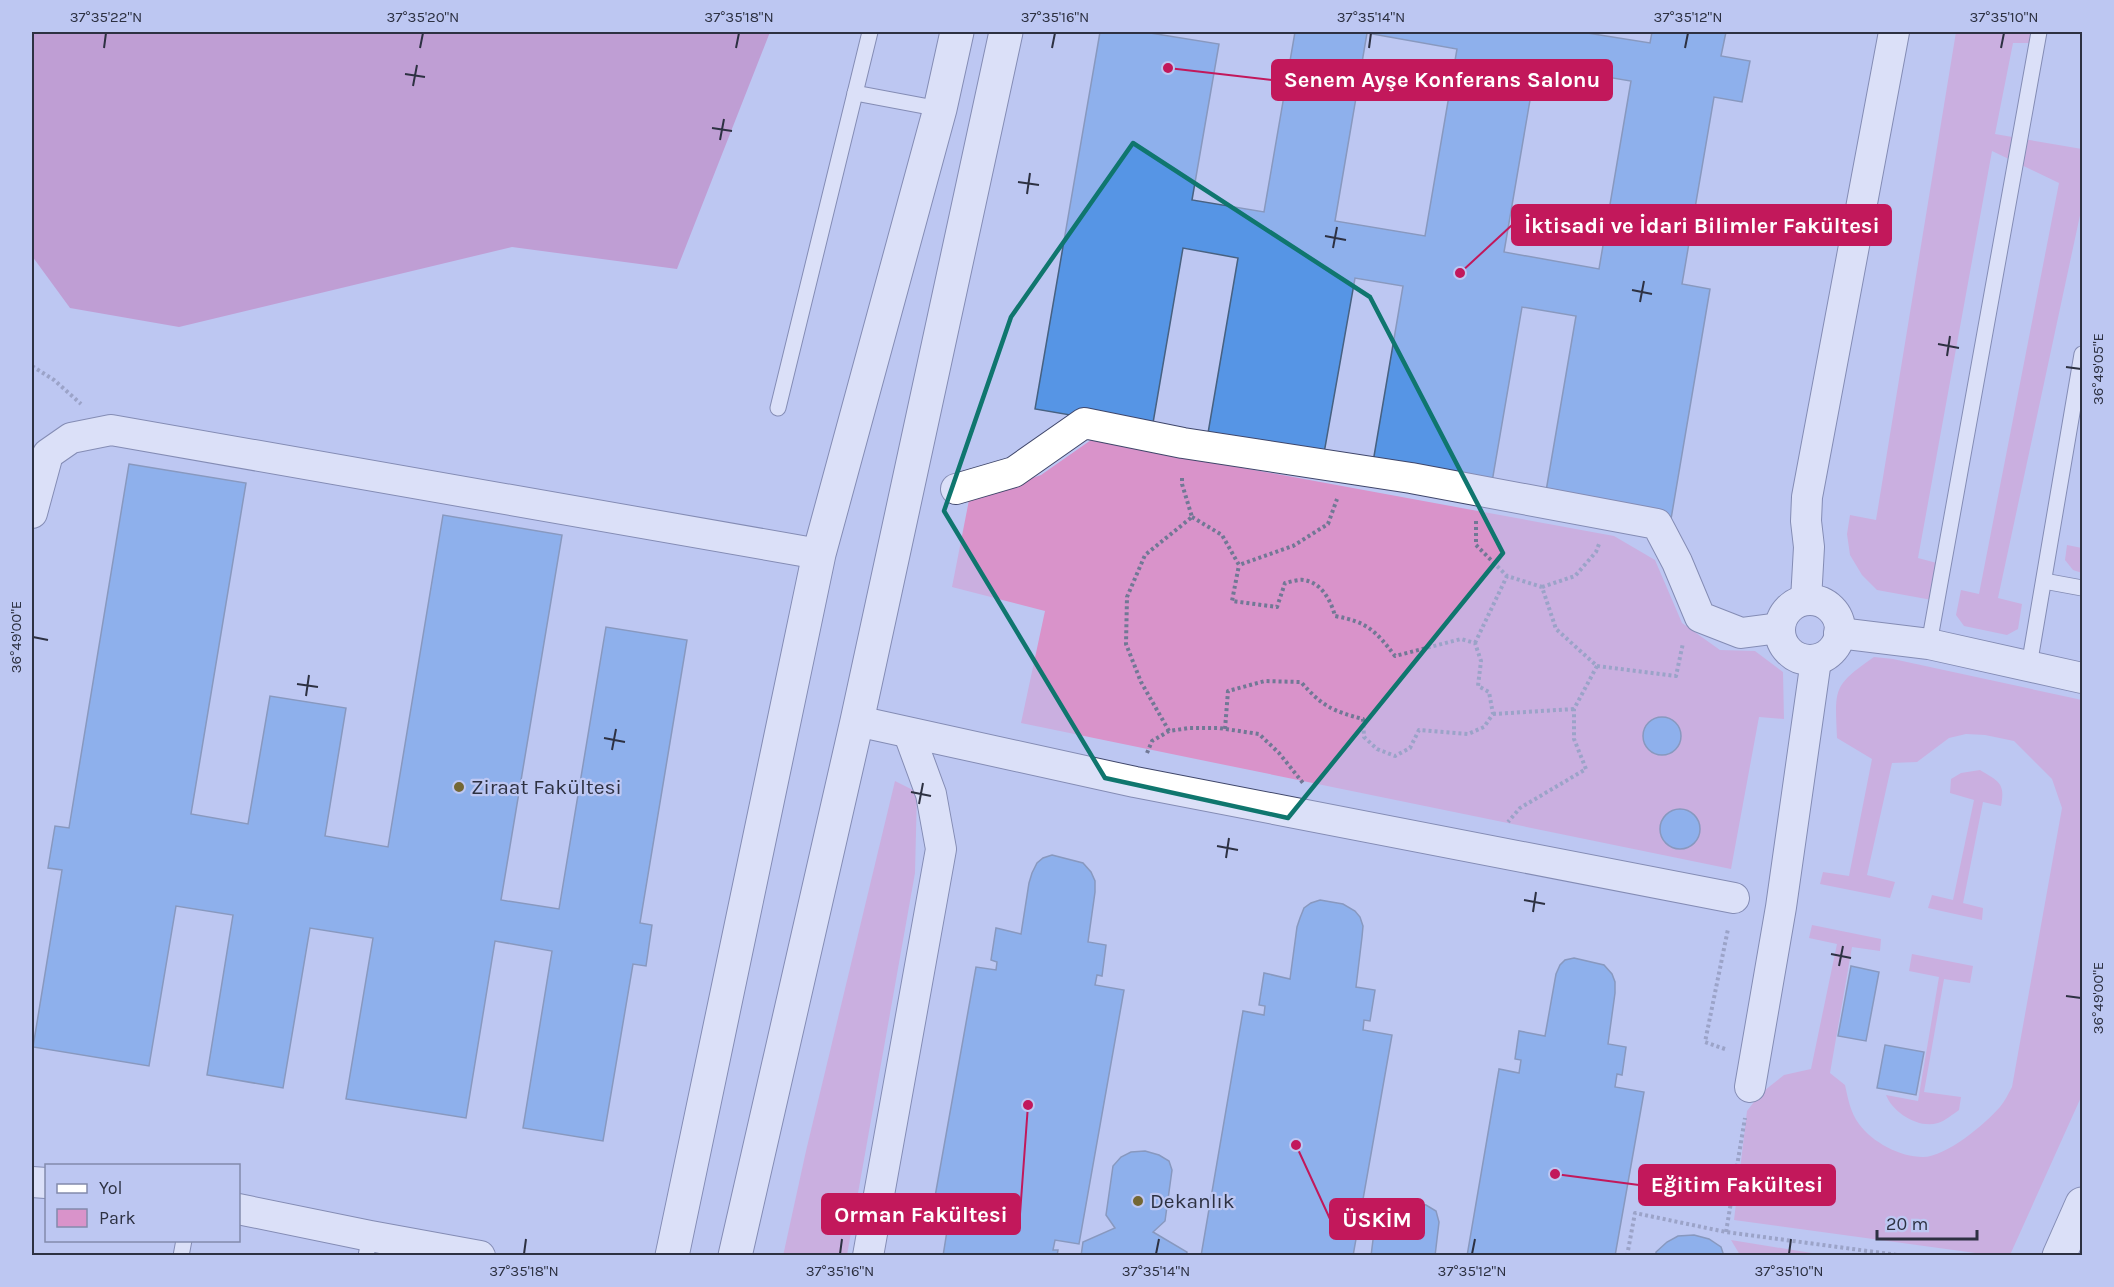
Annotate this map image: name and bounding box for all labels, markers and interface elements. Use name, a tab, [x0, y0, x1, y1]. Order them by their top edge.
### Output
text: 37°35'22"N	[70, 8, 142, 26]
text: 37°35'20"N	[387, 8, 459, 26]
text: 37°35'18"N	[704, 8, 774, 26]
text: 37°35'16"N	[1021, 8, 1089, 26]
text: 37°35'14"N	[1337, 8, 1405, 26]
text: 37°35'12"N	[1654, 8, 1722, 26]
text: 37°35'10"N	[1969, 8, 2039, 26]
callout: Senem Ayşe Konferans Salonu	[1272, 60, 1612, 100]
text: Senem Ayşe Konferans Salonu	[1284, 67, 1600, 93]
callout: İktisadi ve İdari Bilimler Fakültesi	[1512, 205, 1891, 245]
text: İktisadi ve İdari Bilimler Fakültesi	[1524, 213, 1880, 239]
text: 36°49'05"E	[2089, 333, 2107, 405]
text: 36°49'00"E	[7, 601, 25, 673]
place label: Ziraat Fakültesi	[471, 775, 622, 799]
marker: Ziraat Fakültesi	[452, 780, 466, 794]
text: 36°49'00"E	[2089, 962, 2107, 1034]
legend	[45, 1164, 240, 1242]
callout: Eğitim Fakültesi	[1639, 1165, 1835, 1205]
text: Eğitim Fakültesi	[1651, 1172, 1823, 1198]
text: Yol	[99, 1177, 123, 1199]
place label: Dekanlık	[1150, 1189, 1235, 1213]
callout: Orman Fakültesi	[822, 1194, 1020, 1234]
marker: Dekanlık	[1131, 1194, 1145, 1208]
callout: ÜSKİM	[1330, 1199, 1424, 1239]
text: Orman Fakültesi	[834, 1202, 1008, 1228]
scale bar	[1877, 1203, 1978, 1241]
text: Park	[99, 1207, 136, 1229]
text: ÜSKİM	[1342, 1207, 1412, 1233]
text: 20 m	[1886, 1213, 1928, 1235]
text: 37°35'18"N	[489, 1262, 559, 1280]
text: 37°35'16"N	[806, 1262, 874, 1280]
text: 37°35'14"N	[1122, 1262, 1190, 1280]
text: 37°35'12"N	[1438, 1262, 1506, 1280]
text: 37°35'10"N	[1754, 1262, 1824, 1280]

